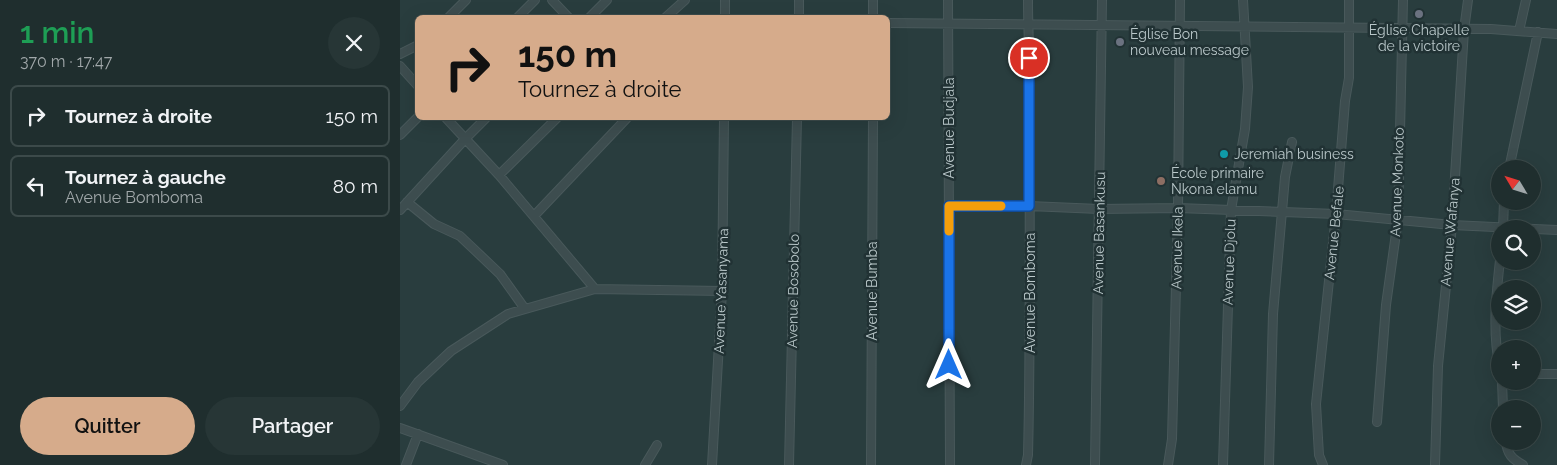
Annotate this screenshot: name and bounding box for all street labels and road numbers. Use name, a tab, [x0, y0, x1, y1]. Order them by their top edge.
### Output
street label: Avenue Budjala	[941, 77, 957, 179]
street label: Avenue Monkoto	[1387, 127, 1407, 237]
street label: Avenue Basankusu	[1090, 171, 1108, 295]
street label: Avenue Wafanya	[1437, 177, 1463, 287]
street label: Avenue Befale	[1321, 185, 1347, 281]
street label: Avenue Ikela	[1168, 206, 1186, 290]
street label: Avenue Djolu	[1219, 219, 1239, 305]
street label: Avenue Yasanyama	[711, 228, 731, 354]
street label: Avenue Bomboma	[1022, 233, 1038, 353]
street label: Avenue Bosobolo	[784, 234, 802, 348]
street label: Avenue Bumba	[864, 241, 880, 341]

